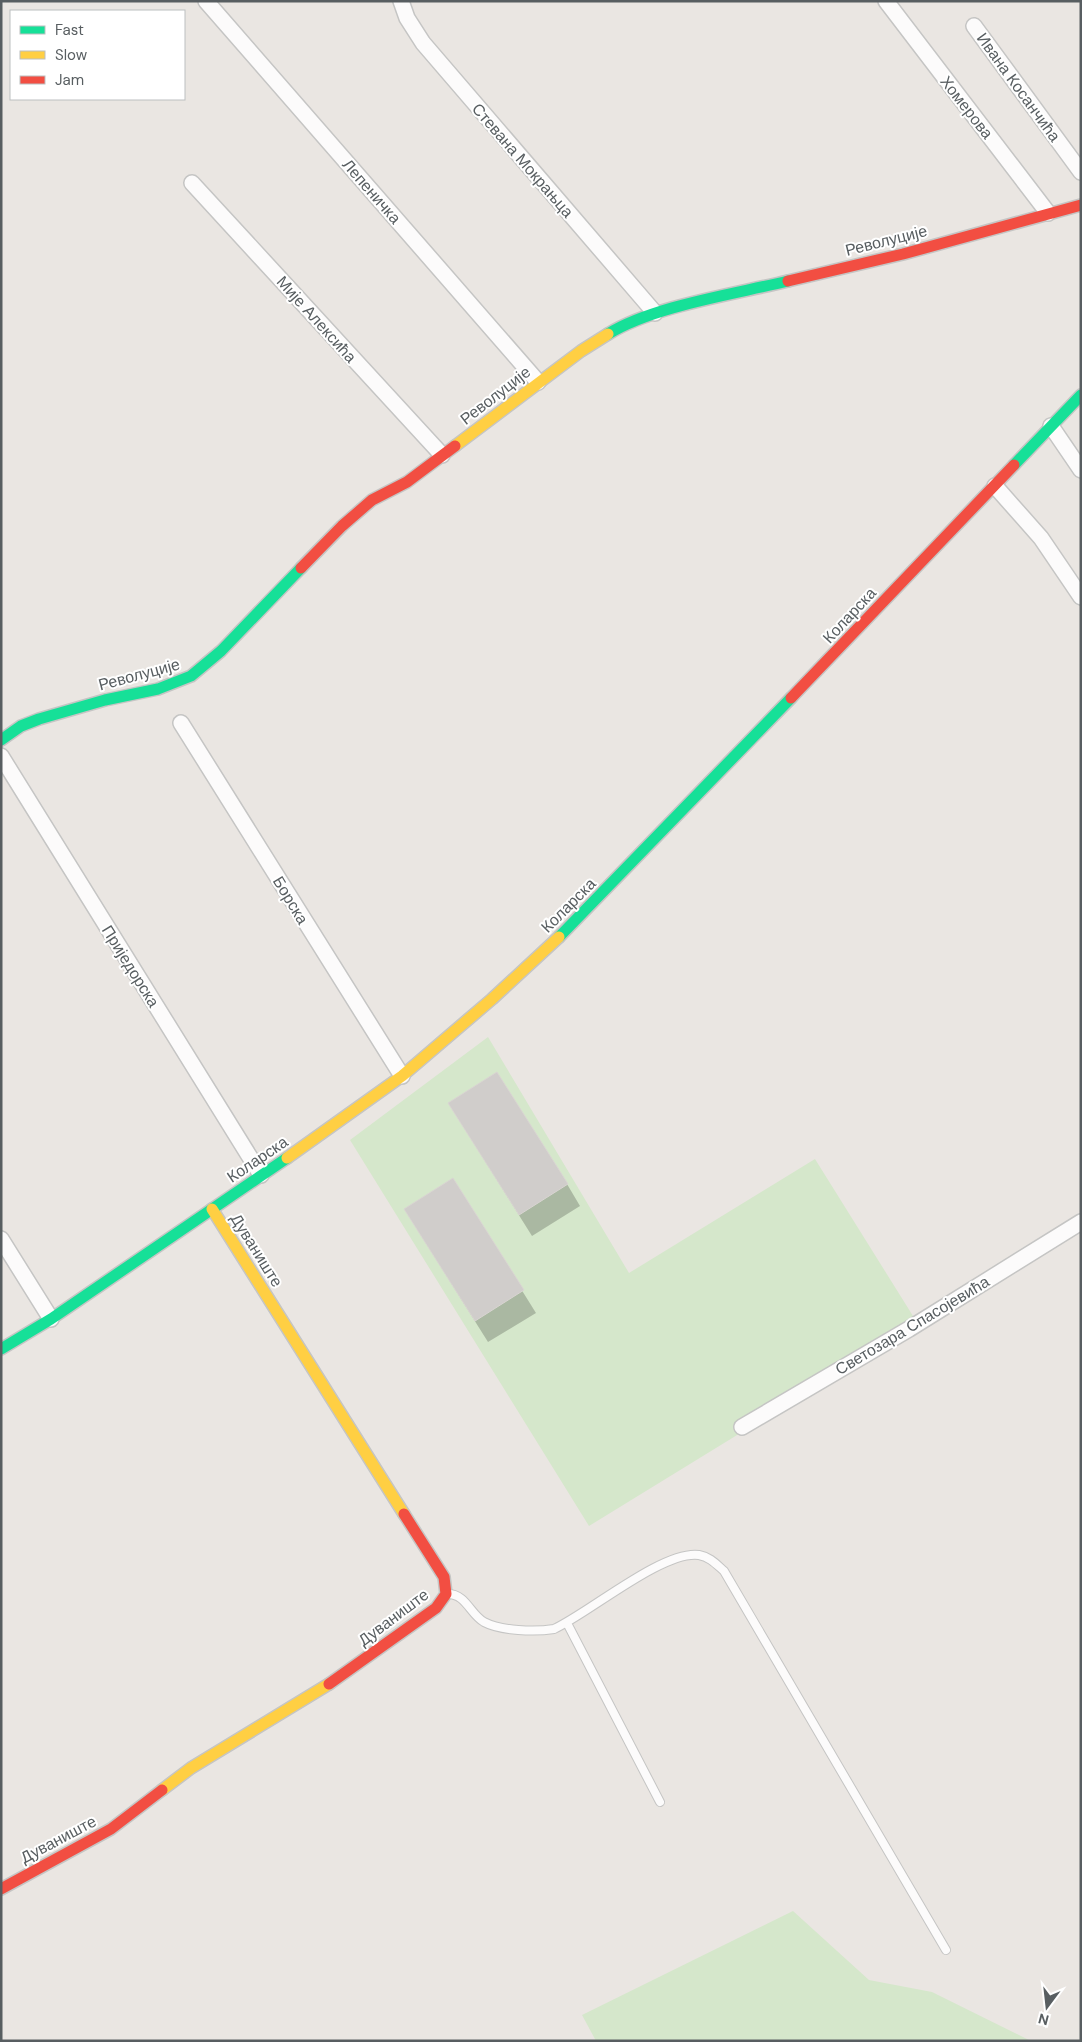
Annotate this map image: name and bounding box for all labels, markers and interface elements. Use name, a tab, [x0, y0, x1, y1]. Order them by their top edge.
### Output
legend	[10, 10, 185, 100]
text: Fast	[55, 20, 84, 40]
street label: Ивана Косанчића	[972, 29, 1065, 146]
text: Slow	[55, 45, 88, 65]
text: Jam	[55, 70, 84, 90]
street label: Хомерова	[935, 72, 998, 143]
street label: Стевана Мокрањца	[467, 99, 578, 222]
street label: Лепеничка	[338, 155, 406, 228]
street label: Револуције	[843, 220, 929, 261]
street label: Мије Алексића	[272, 272, 361, 367]
street label: Револуције	[456, 361, 535, 429]
street label: Коларска	[818, 583, 881, 648]
street label: Револуције	[96, 653, 182, 695]
street label: Борска	[268, 872, 313, 928]
street label: Коларска	[536, 873, 600, 937]
street label: Приједорска	[97, 921, 164, 1011]
street label: Коларска	[223, 1131, 292, 1187]
street label: Дуваниште	[226, 1209, 288, 1291]
street label: Светозара Спасојевића	[831, 1271, 993, 1380]
street label: Дуваниште	[354, 1584, 433, 1651]
street label: Дуваниште	[17, 1811, 100, 1868]
north arrow	[1022, 1982, 1072, 2032]
text: N	[1036, 2010, 1051, 2030]

